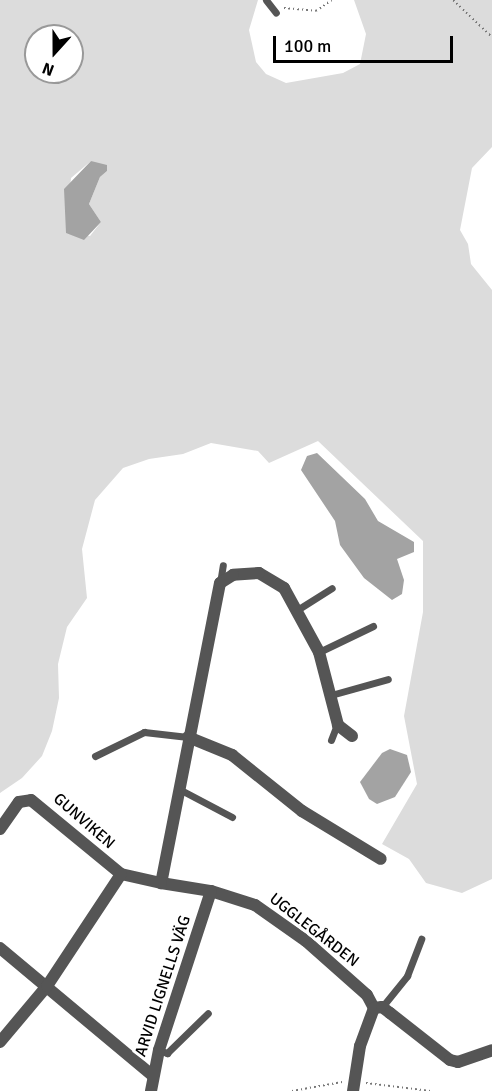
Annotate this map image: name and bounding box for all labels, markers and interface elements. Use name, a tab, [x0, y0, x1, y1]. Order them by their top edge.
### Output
north arrow	[24, 24, 84, 84]
scale bar	[276, 24, 456, 62]
text: 100 m	[284, 35, 331, 57]
text: N	[39, 58, 57, 80]
street label: GUNVIKEN	[49, 789, 119, 853]
street label: UGGLEGÅRDEN	[265, 889, 363, 971]
street label: ARVID LIGNELLS VÄG	[131, 913, 195, 1059]

